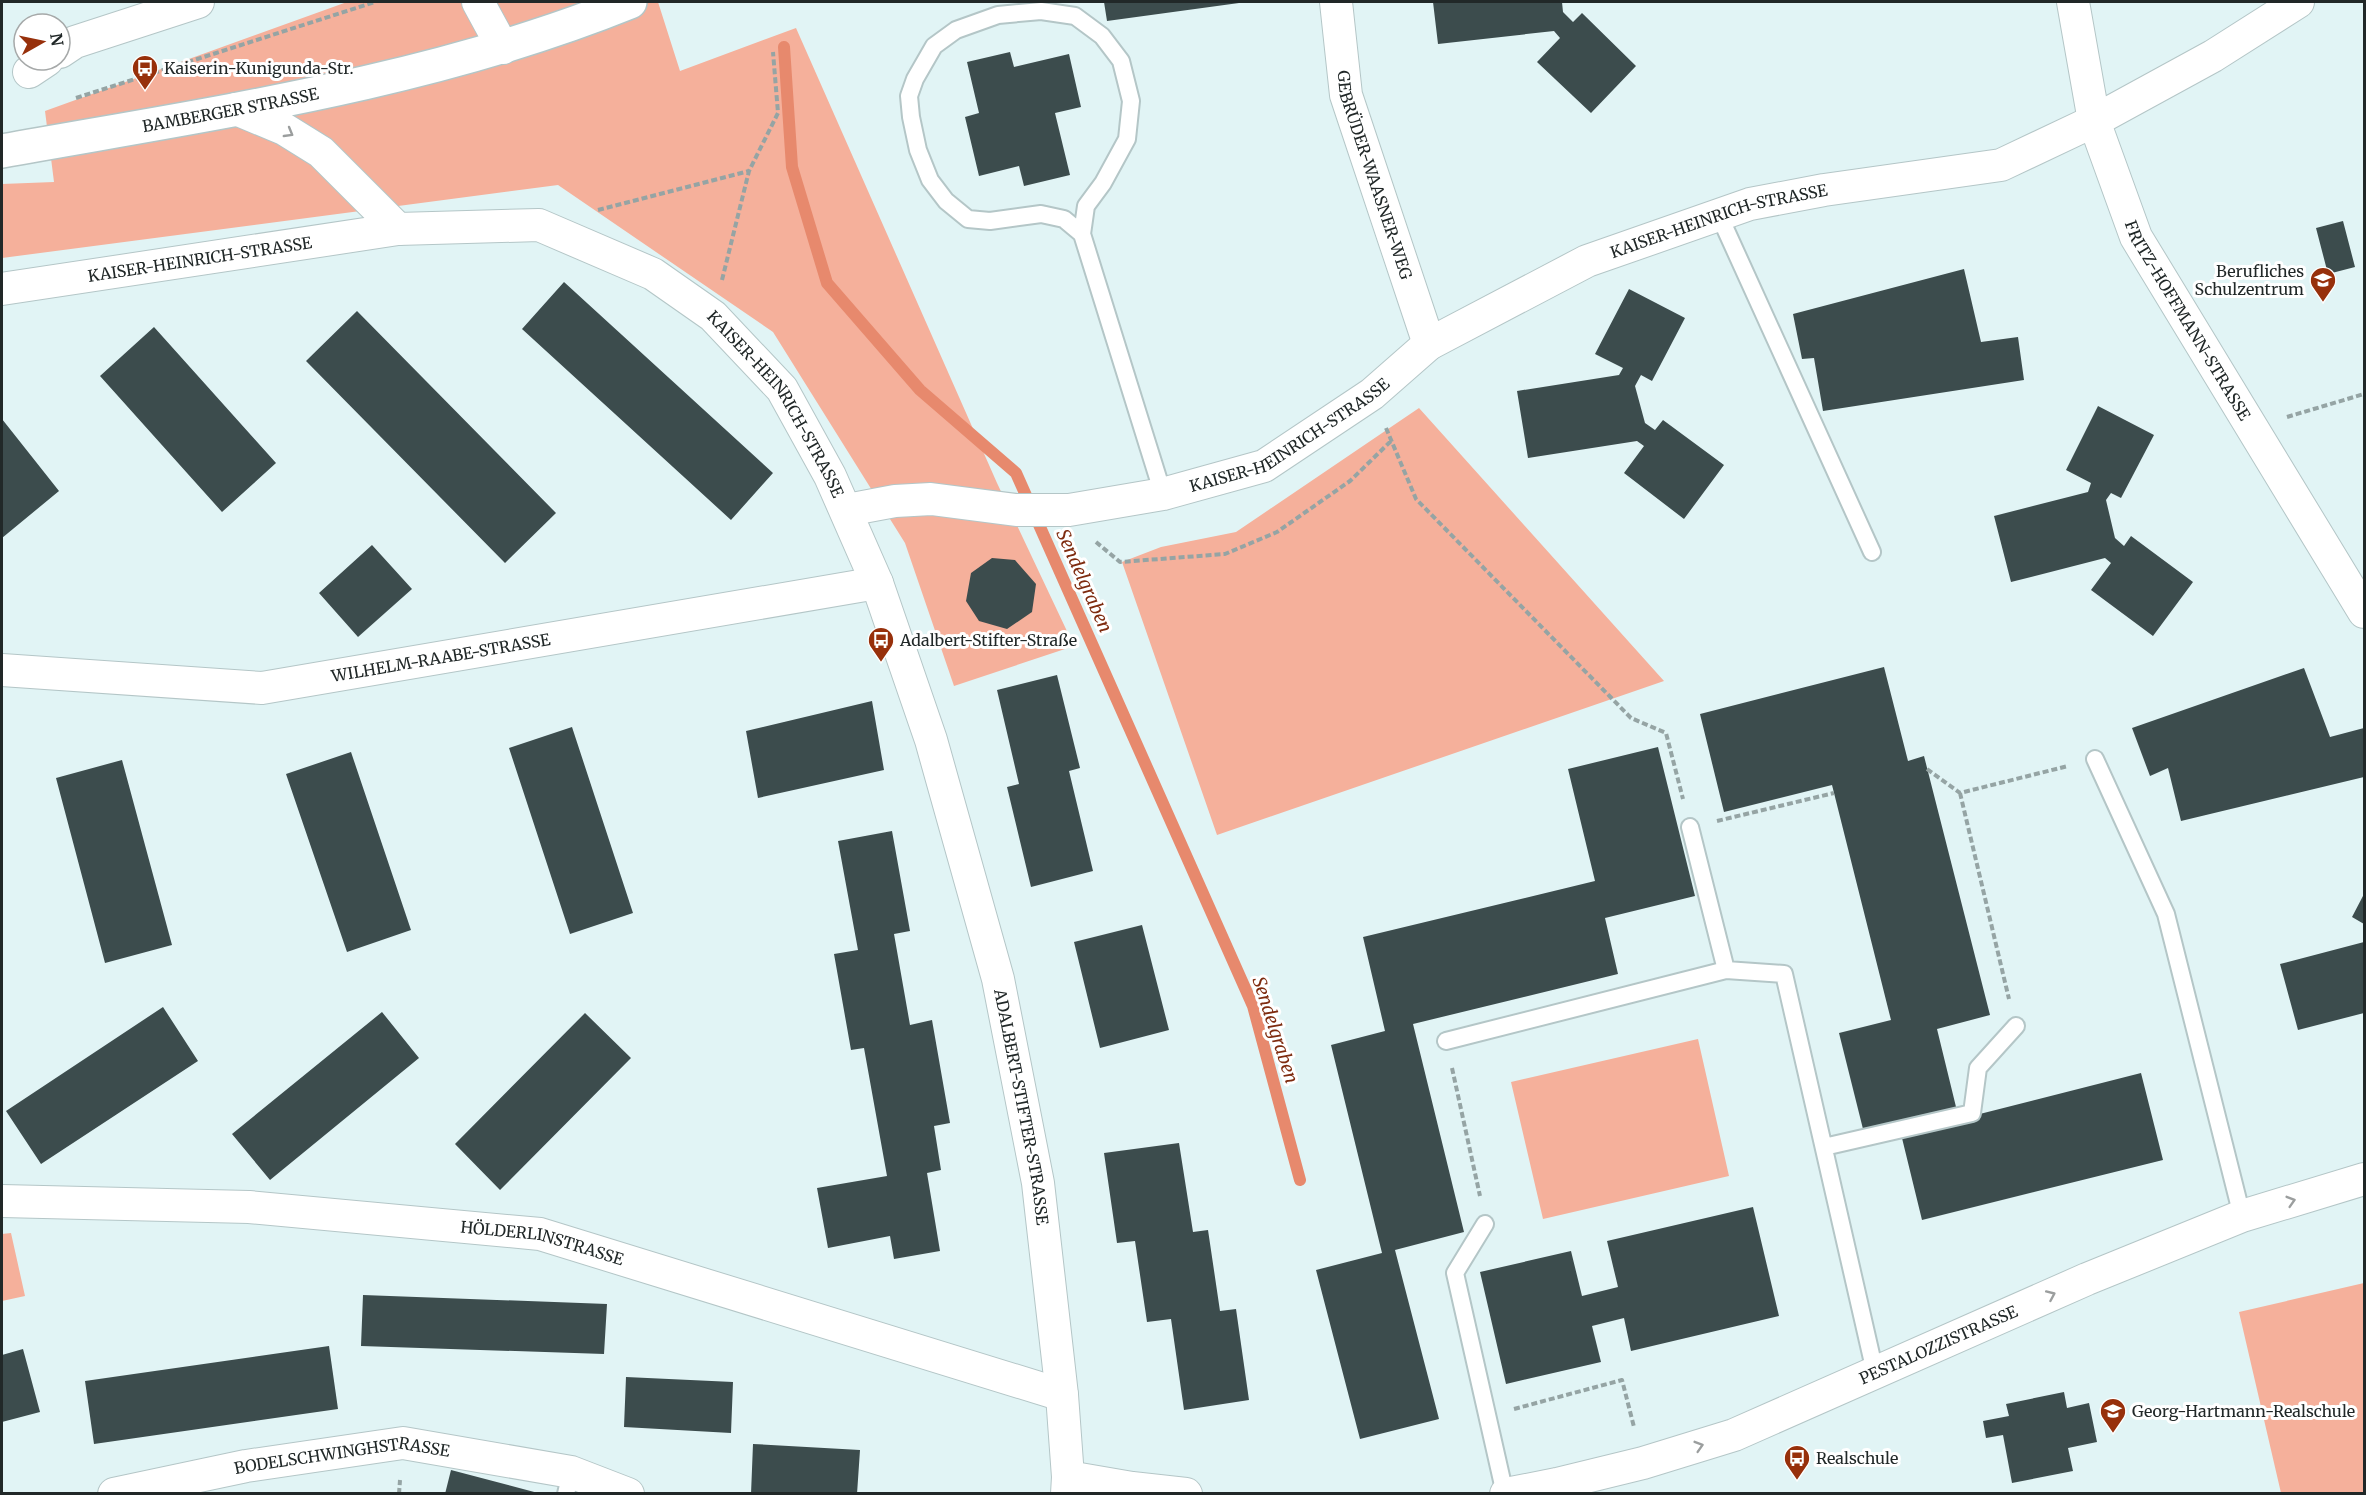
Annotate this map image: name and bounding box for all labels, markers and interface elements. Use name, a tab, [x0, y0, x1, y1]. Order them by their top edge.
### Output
north arrow	[12, 12, 72, 72]
text: N	[46, 32, 68, 48]
bus stop icon: Kaiserin-Kunigunda-Str.	[130, 53, 160, 91]
place label: Kaiserin-Kunigunda-Str.	[164, 58, 354, 78]
street label: GEBRÜDER-WAASNER-WEG	[1333, 69, 1417, 282]
street label: BAMBERGER STRASSE	[141, 83, 321, 136]
one-way arrow	[283, 125, 294, 137]
street label: KAISER-HEINRICH-STRASSE	[1607, 179, 1830, 262]
street label: FRITZ-HOFFMANN-STRASSE	[2121, 218, 2255, 425]
street label: KAISER-HEINRICH-STRASSE	[86, 232, 314, 286]
place label: Berufliches Schulzentrum	[2195, 261, 2304, 299]
school or university icon: Berufliches Schulzentrum	[2308, 265, 2338, 303]
street label: KAISER-HEINRICH-STRASSE	[703, 306, 848, 501]
street label: KAISER-HEINRICH-STRASSE	[1187, 373, 1394, 496]
water label: Sendelgraben	[1051, 526, 1117, 636]
bus stop icon: Adalbert-Stifter-Straße	[866, 625, 896, 663]
street label: WILHELM-RAABE-STRASSE	[329, 629, 553, 686]
place label: Adalbert-Stifter-Straße	[899, 630, 1077, 650]
water label: Sendelgraben	[1247, 974, 1304, 1086]
street label: ADALBERT-STIFTER-STRASSE	[990, 986, 1053, 1227]
one-way arrow	[2285, 1196, 2296, 1208]
street label: HÖLDERLINSTRASSE	[460, 1217, 627, 1269]
one-way arrow	[2045, 1290, 2056, 1302]
street label: PESTALOZZISTRASSE	[1856, 1301, 2021, 1388]
school or university icon: Georg-Hartmann-Realschule	[2098, 1396, 2128, 1434]
place label: Georg-Hartmann-Realschule	[2132, 1401, 2355, 1421]
street label: BODELSCHWINGHSTRASSE	[232, 1432, 452, 1478]
one-way arrow	[1693, 1441, 1704, 1453]
bus stop icon: Realschule	[1782, 1443, 1812, 1481]
place label: Realschule	[1816, 1448, 1898, 1468]

